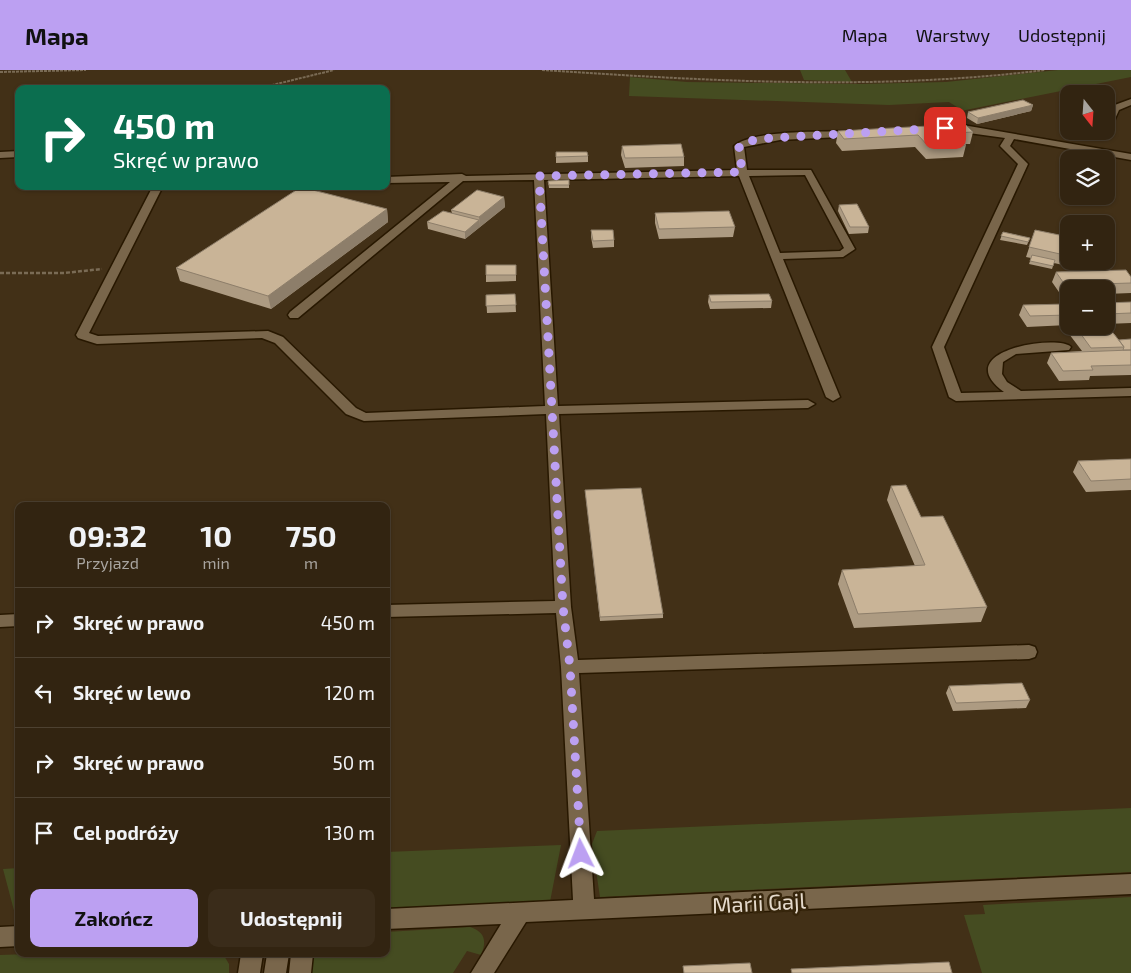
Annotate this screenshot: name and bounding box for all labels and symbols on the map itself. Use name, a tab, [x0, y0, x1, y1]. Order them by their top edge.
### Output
north arrow	[1060, 85, 1115, 140]
pin	[924, 107, 966, 149]
position arrow	[554, 827, 606, 879]
street label: Marii Gajl	[711, 887, 807, 918]

